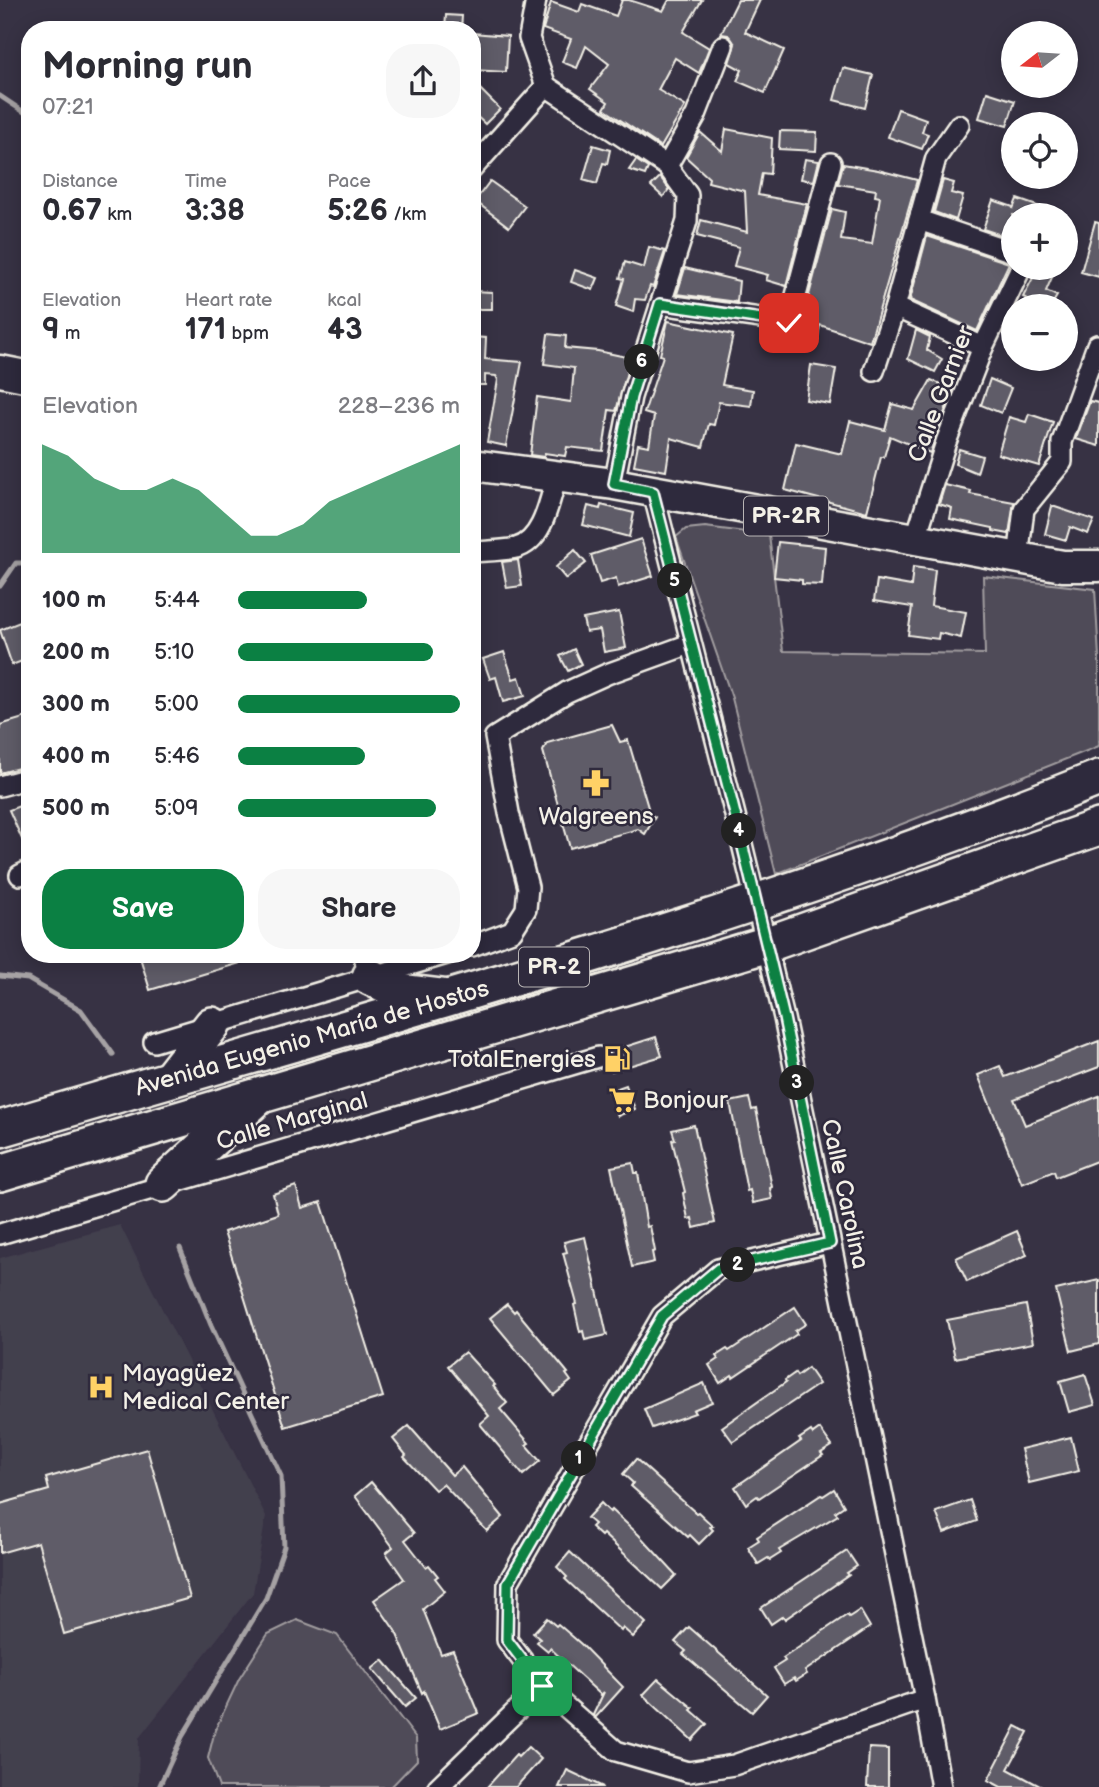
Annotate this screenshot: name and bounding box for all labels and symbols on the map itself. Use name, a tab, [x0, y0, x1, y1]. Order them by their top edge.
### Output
north arrow	[1001, 21, 1078, 98]
pin	[759, 293, 819, 353]
street label: Calle Garnier	[902, 321, 980, 467]
pin: 6	[624, 344, 660, 380]
road number: PR-2R	[744, 496, 828, 536]
pin: 5	[658, 564, 692, 598]
pharmacy icon: Walgreens	[581, 768, 611, 798]
place label: Walgreens	[538, 802, 654, 831]
pin: 4	[722, 814, 756, 848]
road number: PR-2	[519, 948, 589, 986]
street label: Avenida Eugenio María de Hostos	[132, 973, 492, 1102]
fuel station icon: TotalEnergies	[602, 1044, 632, 1074]
place label: TotalEnergies	[448, 1045, 596, 1074]
pin: 3	[780, 1066, 814, 1100]
supermarket icon: Bonjour	[607, 1085, 637, 1115]
street label: Calle Marginal	[213, 1086, 371, 1156]
place label: Bonjour	[643, 1086, 728, 1115]
street label: Calle Carolina	[815, 1116, 875, 1272]
pin: 2	[720, 1248, 756, 1282]
place label: Mayagüez Medical Center	[122, 1359, 289, 1416]
hospital icon: Mayagüez Medical Center	[86, 1372, 116, 1402]
pin: 1	[562, 1442, 596, 1476]
pin	[512, 1656, 572, 1716]

